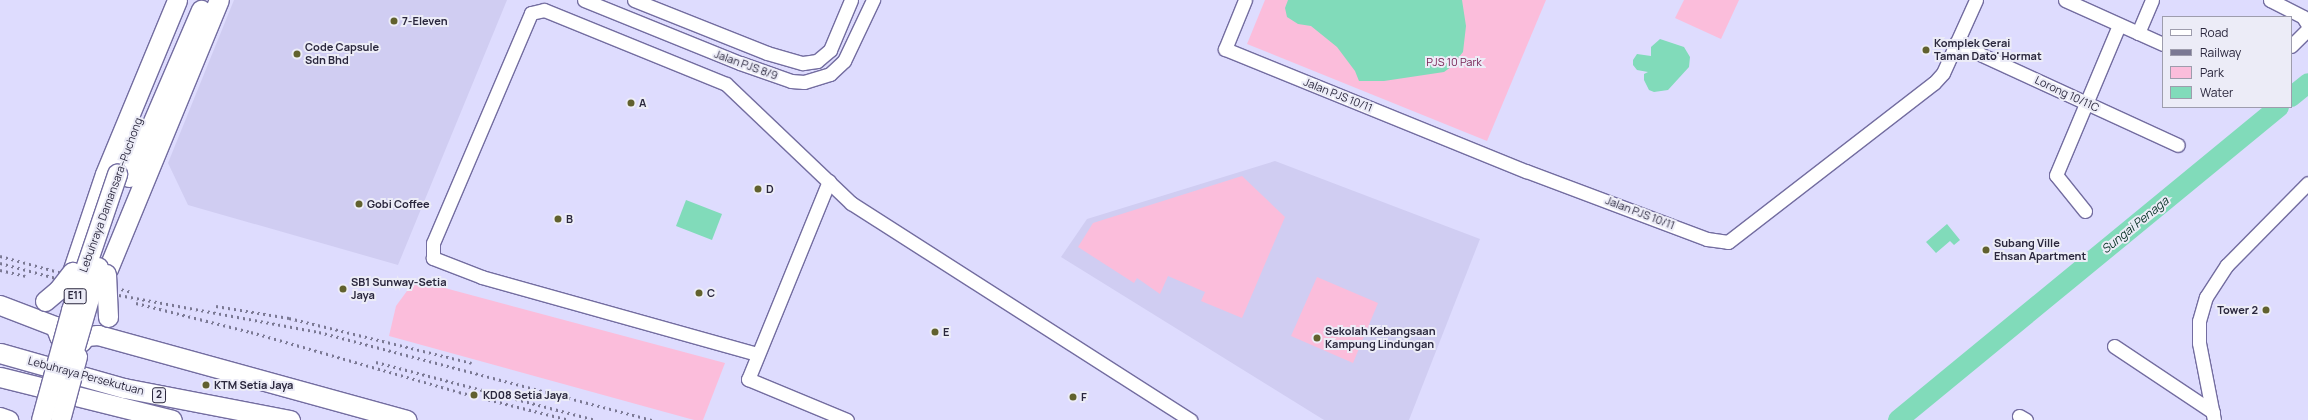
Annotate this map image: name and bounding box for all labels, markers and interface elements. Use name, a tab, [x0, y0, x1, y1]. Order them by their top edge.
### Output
place label: 7-Eleven	[402, 14, 448, 28]
marker: 7-Eleven	[389, 16, 399, 26]
legend	[2162, 16, 2292, 108]
text: Road	[2200, 24, 2228, 41]
place label: Komplek Gerai Taman Dato' Hormat	[1934, 37, 2042, 63]
place label: Code Capsule Sdn Bhd	[305, 41, 379, 67]
text: Railway	[2200, 44, 2241, 61]
marker: Komplek Gerai Taman Dato' Hormat	[1921, 45, 1931, 55]
street label: Jalan PJS 8/9	[712, 47, 780, 83]
marker: Code Capsule Sdn Bhd	[292, 49, 302, 59]
park label: PJS 10 Park	[1426, 55, 1482, 69]
text: Park	[2200, 64, 2224, 81]
street label: Lorong 10/11C	[2033, 73, 2101, 115]
street label: Jalan PJS 10/11	[1302, 75, 1374, 115]
text: Water	[2200, 84, 2233, 101]
place label: A	[639, 96, 646, 110]
marker: A	[626, 98, 636, 108]
street label: Lebuhraya Damansara–Puchong	[77, 116, 145, 274]
place label: D	[766, 182, 774, 196]
marker: D	[753, 184, 763, 194]
street label: Jalan PJS 10/11	[1604, 194, 1676, 232]
water label: Sungai Penaga	[2099, 194, 2171, 256]
place label: Gobi Coffee	[367, 197, 430, 211]
marker: Gobi Coffee	[354, 199, 364, 209]
place label: B	[566, 212, 573, 226]
marker: B	[553, 214, 563, 224]
place label: Subang Ville Ehsan Apartment	[1994, 237, 2086, 263]
marker: Subang Ville Ehsan Apartment	[1981, 245, 1991, 255]
place label: SB1 Sunway-Setia Jaya	[351, 276, 447, 302]
marker: SB1 Sunway-Setia Jaya	[338, 284, 348, 294]
place label: C	[707, 286, 715, 300]
road number: E11	[63, 288, 87, 304]
marker: C	[694, 288, 704, 298]
place label: Tower 2	[2217, 303, 2258, 317]
marker: Tower 2	[2261, 305, 2271, 315]
place label: E	[943, 325, 949, 339]
place label: Sekolah Kebangsaan Kampung Lindungan	[1325, 325, 1436, 351]
marker: E	[930, 327, 940, 337]
marker: Sekolah Kebangsaan Kampung Lindungan	[1312, 333, 1322, 343]
street label: Lebuhraya Persekutuan	[27, 354, 145, 398]
place label: KTM Setia Jaya	[214, 378, 293, 392]
marker: KTM Setia Jaya	[201, 380, 211, 390]
road number: 2	[152, 387, 166, 403]
place label: KD08 Setia Jaya	[483, 388, 568, 402]
marker: KD08 Setia Jaya	[468, 389, 480, 401]
place label: F	[1081, 390, 1087, 404]
marker: F	[1068, 392, 1078, 402]

